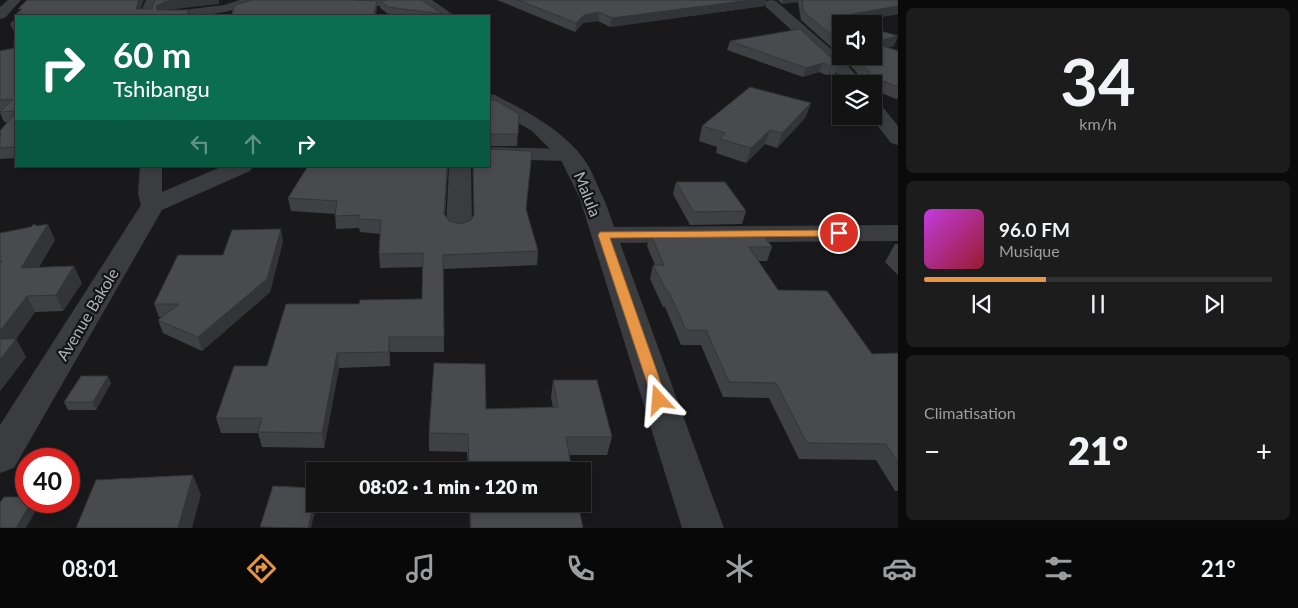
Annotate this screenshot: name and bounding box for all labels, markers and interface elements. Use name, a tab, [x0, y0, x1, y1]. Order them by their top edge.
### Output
map controls	[832, 15, 882, 125]
button: sound	[832, 15, 882, 65]
text: 60 m	[113, 33, 191, 75]
icon: right	[30, 35, 95, 100]
text: 34	[1060, 42, 1136, 120]
text: Tshibangu	[113, 75, 210, 102]
button: layers	[832, 75, 882, 125]
text: km/h	[1079, 114, 1117, 133]
icon: left	[186, 130, 214, 158]
icon: ahead	[239, 130, 267, 158]
icon: right	[292, 130, 320, 158]
street label: Malula	[570, 169, 606, 219]
pin	[818, 212, 860, 254]
text: 96.0 FM	[999, 218, 1070, 241]
icon: arrive	[825, 219, 853, 247]
text: Musique	[999, 241, 1060, 260]
street label: Avenue Bakole	[52, 264, 122, 364]
icon: previous	[968, 290, 996, 318]
icon: pause	[1084, 290, 1112, 318]
icon: next	[1200, 290, 1228, 318]
position arrow	[632, 373, 684, 425]
text: Climatisation	[924, 403, 1016, 422]
text: 21°	[1068, 427, 1128, 473]
text: −	[924, 434, 940, 468]
text: +	[1256, 434, 1272, 468]
speed limit sign: 40	[15, 448, 80, 513]
text: 08:02 · 1 min · 120 m	[359, 475, 538, 498]
icon: directions	[244, 551, 279, 586]
icon: music	[403, 551, 438, 586]
icon: phone	[563, 551, 598, 586]
icon: climate	[722, 551, 757, 586]
icon: car	[882, 551, 917, 586]
icon: filters	[1041, 551, 1076, 586]
text: 08:01	[62, 555, 119, 582]
text: 21°	[1201, 555, 1236, 582]

